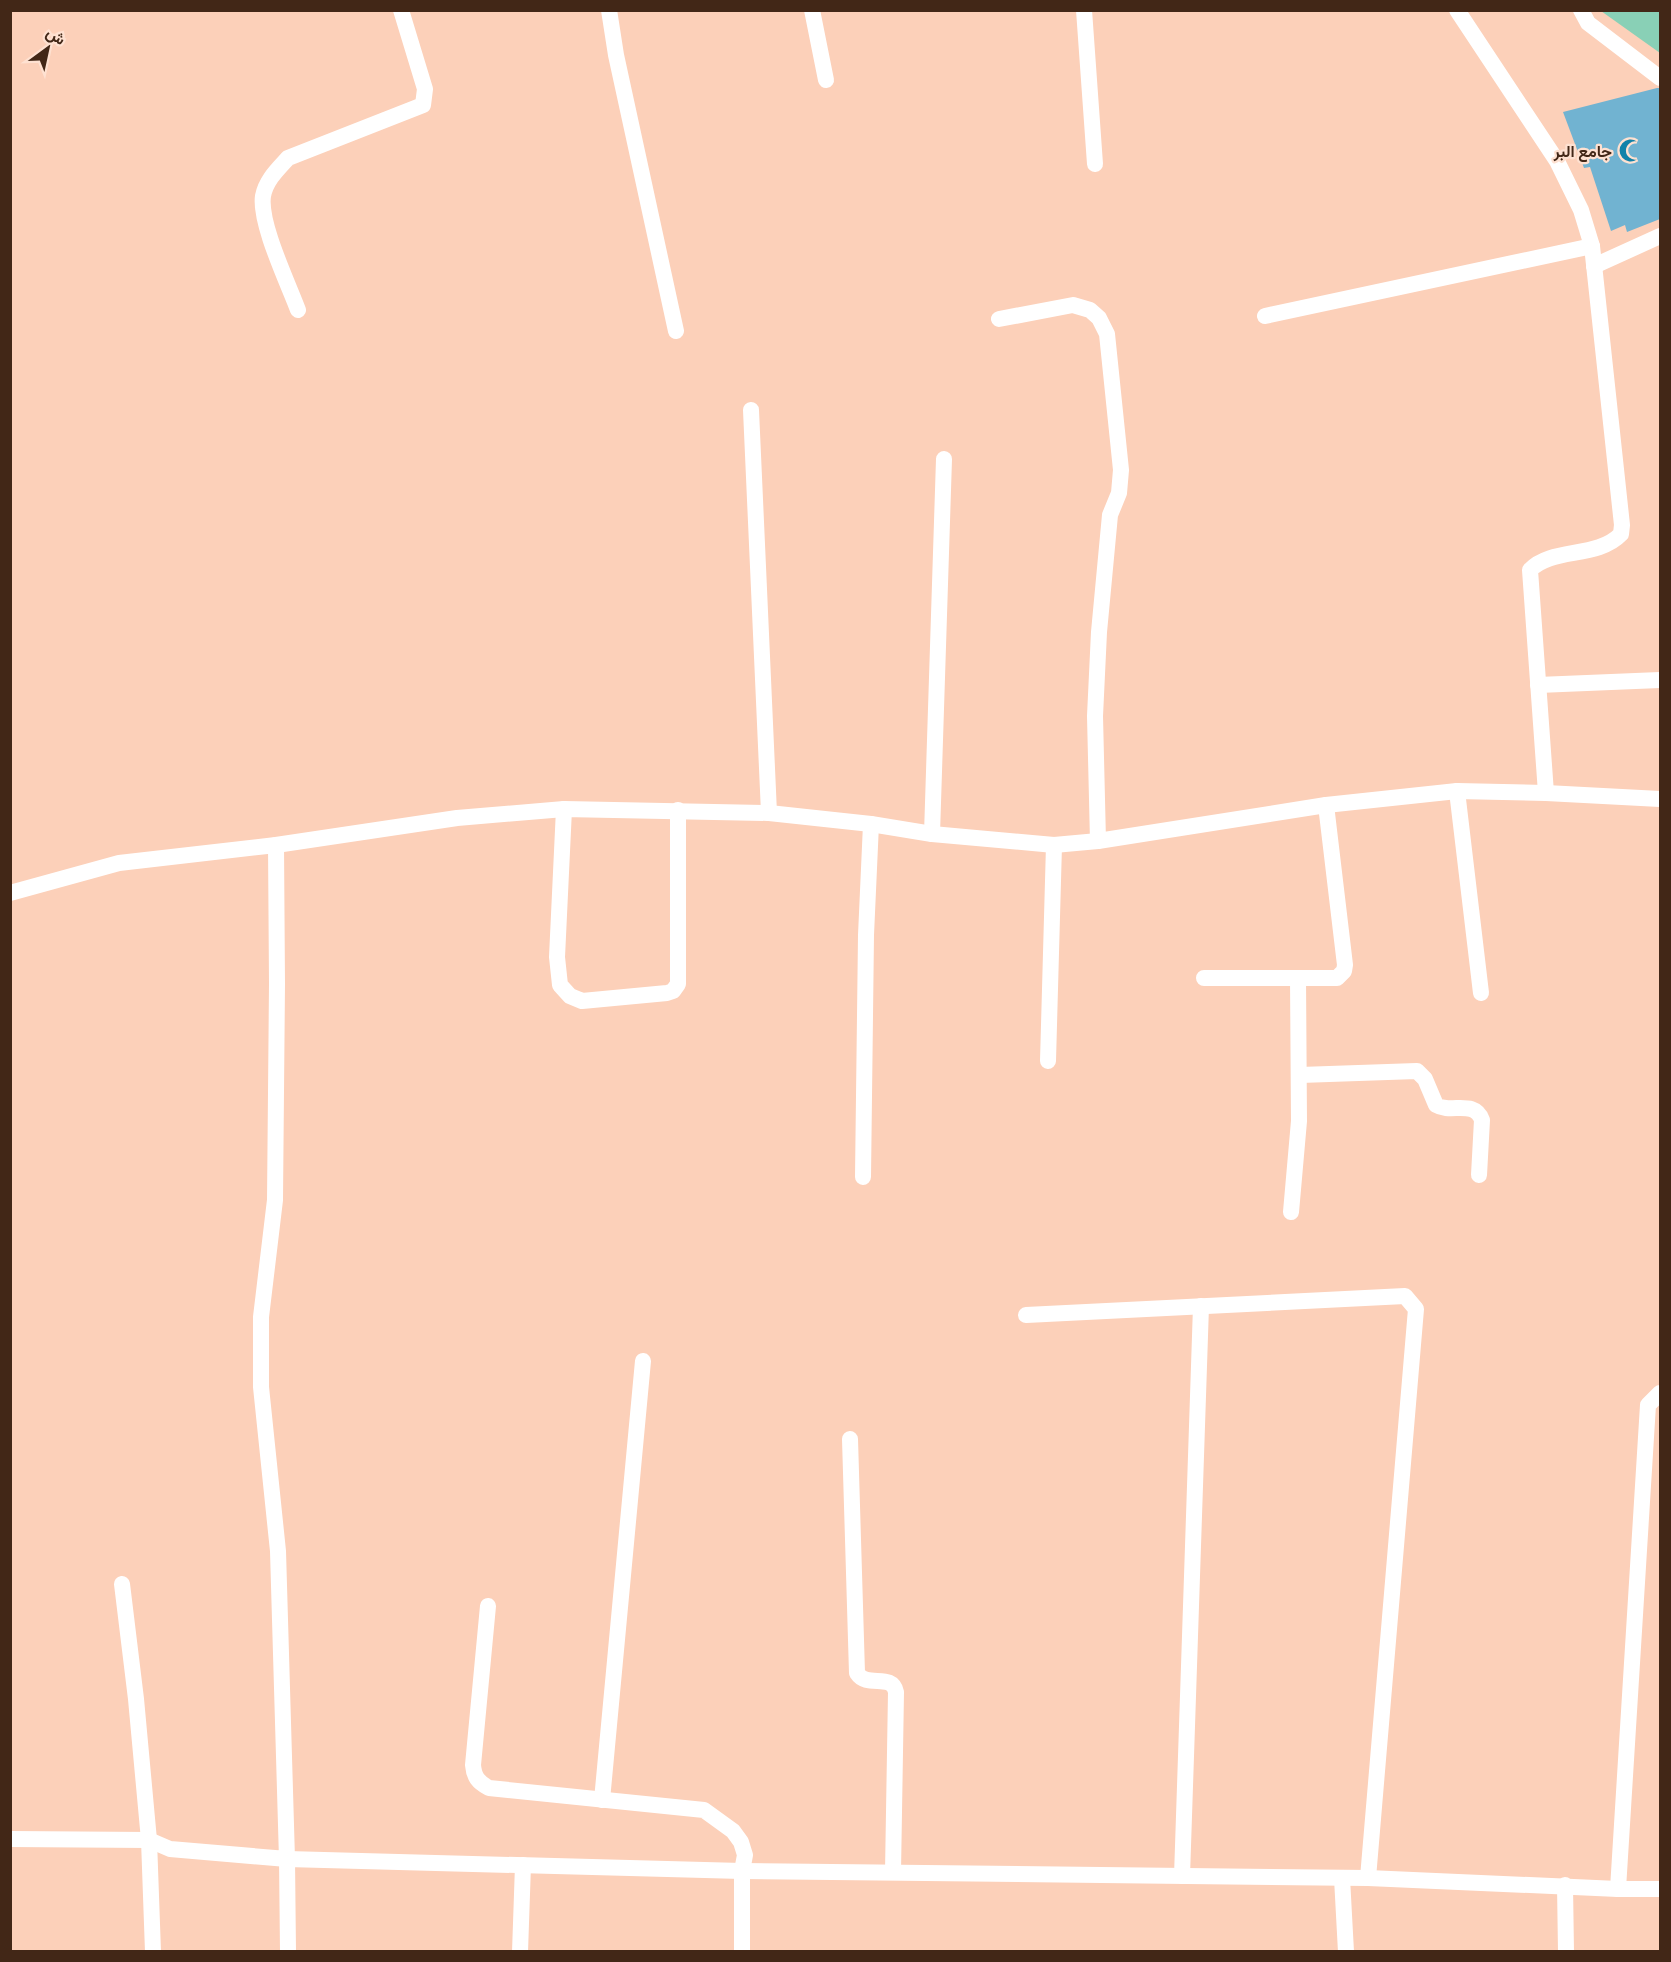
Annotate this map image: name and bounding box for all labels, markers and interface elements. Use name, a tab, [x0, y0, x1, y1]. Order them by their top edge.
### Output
north arrow	[18, 18, 78, 78]
text: ش	[43, 23, 69, 49]
mosque icon: جامع البر	[1617, 138, 1643, 164]
place label: جامع البر	[1553, 142, 1612, 163]

